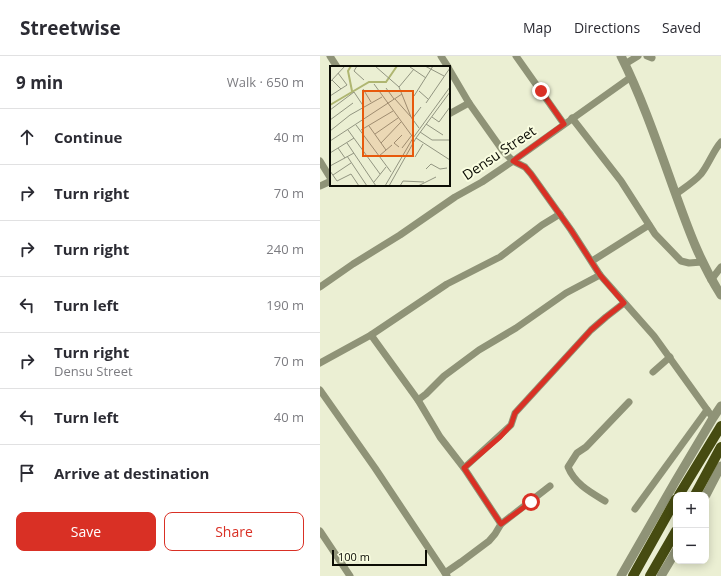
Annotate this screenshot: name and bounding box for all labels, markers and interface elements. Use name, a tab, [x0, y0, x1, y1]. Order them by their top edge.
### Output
text: Streetwise	[20, 15, 121, 41]
text: Map	[523, 18, 552, 37]
text: Directions	[574, 18, 640, 37]
text: Saved	[662, 18, 701, 37]
inset map	[330, 66, 450, 186]
text: 9 min	[16, 71, 63, 94]
text: Walk · 650 m	[227, 73, 304, 91]
route end	[532, 82, 550, 100]
street label: Densu Street	[458, 121, 539, 184]
icon: ahead	[16, 126, 38, 148]
text: Continue	[54, 127, 122, 147]
text: 40 m	[274, 128, 304, 146]
icon: right	[16, 182, 38, 204]
text: Turn right	[54, 183, 129, 203]
text: 70 m	[274, 184, 304, 202]
icon: right	[16, 238, 38, 260]
text: Turn right	[54, 239, 129, 259]
text: 240 m	[266, 240, 304, 258]
icon: left	[16, 294, 38, 316]
text: Turn left	[54, 295, 119, 315]
text: 190 m	[266, 296, 304, 314]
text: Turn right	[54, 342, 129, 362]
icon: right	[16, 350, 38, 372]
text: 70 m	[274, 352, 304, 370]
text: Densu Street	[54, 362, 133, 380]
icon: left	[16, 406, 38, 428]
text: Turn left	[54, 407, 119, 427]
text: 40 m	[274, 408, 304, 426]
icon: arrive	[16, 462, 38, 484]
text: Arrive at destination	[54, 463, 209, 483]
map controls	[673, 492, 709, 564]
button: +	[673, 492, 709, 528]
route start	[522, 493, 540, 511]
button: Save	[16, 512, 156, 551]
button: Share	[164, 512, 304, 551]
button: −	[673, 528, 709, 564]
scale bar	[332, 548, 427, 567]
text: 100 m	[338, 549, 370, 564]

